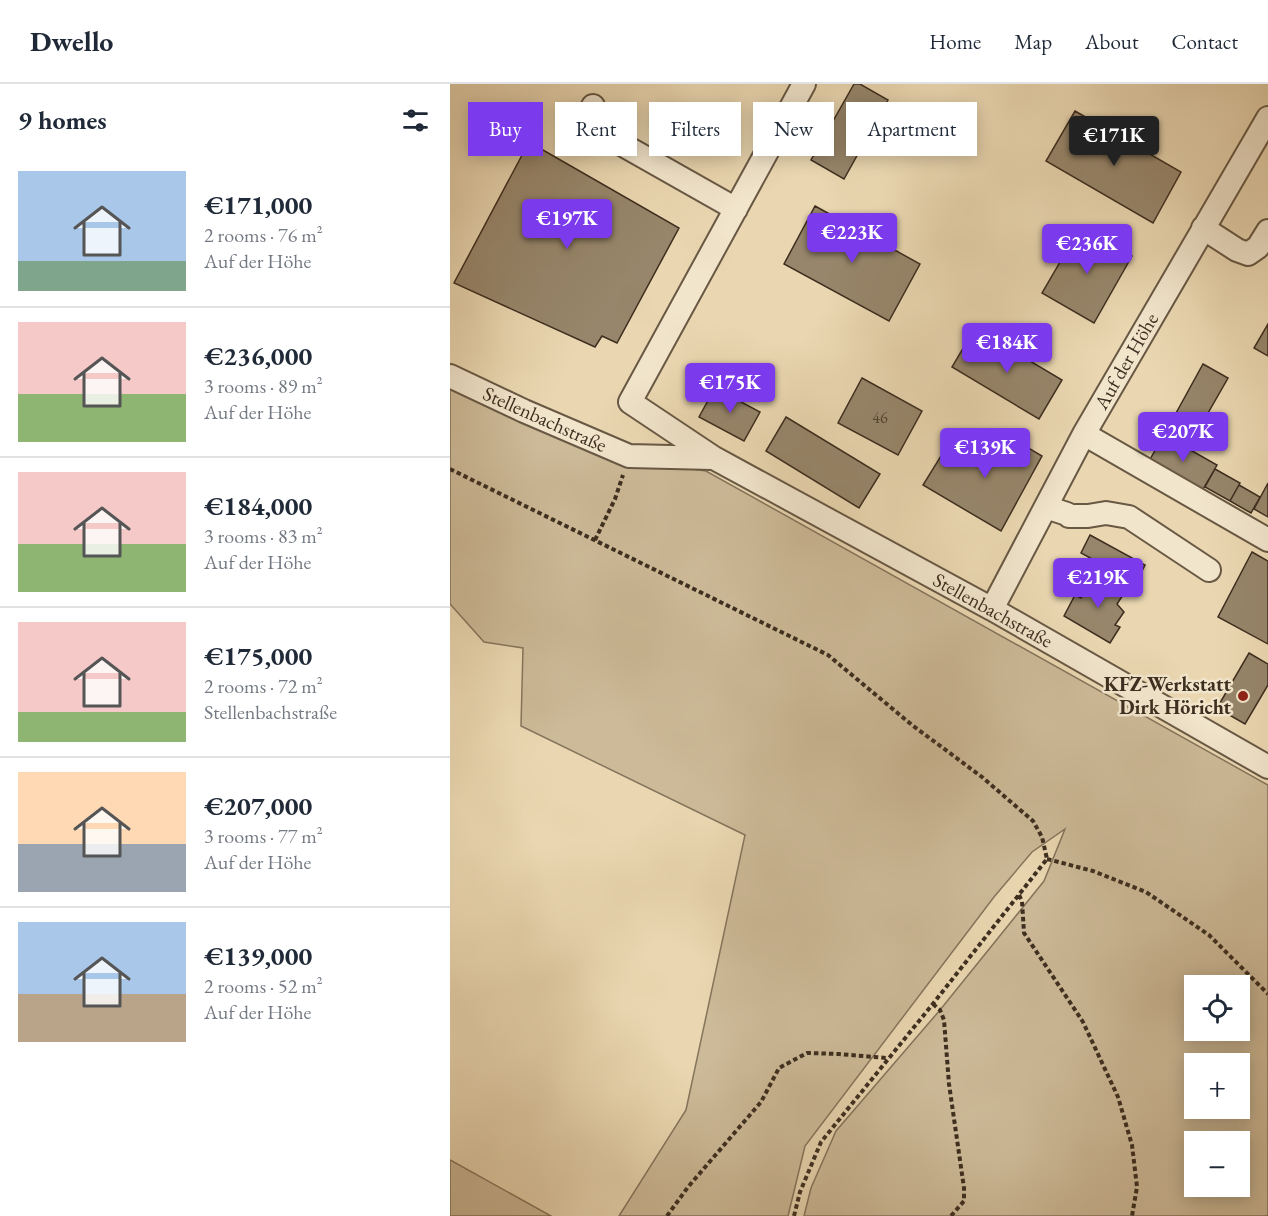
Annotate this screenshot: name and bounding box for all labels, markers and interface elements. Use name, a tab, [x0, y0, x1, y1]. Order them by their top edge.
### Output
text: Dwello	[30, 23, 113, 59]
text: Home	[929, 28, 981, 55]
text: Map	[1014, 28, 1052, 55]
text: About	[1085, 28, 1138, 55]
text: Contact	[1171, 28, 1238, 55]
chip: Buy	[468, 102, 543, 156]
chip: Rent	[555, 102, 637, 156]
chip: Filters	[649, 102, 741, 156]
chip: New	[753, 102, 834, 156]
chip: Apartment	[846, 102, 977, 156]
text: 9 homes	[18, 103, 107, 137]
icon: filters	[399, 104, 432, 137]
pin: €171K	[1072, 116, 1156, 167]
text: €171K	[1083, 122, 1145, 148]
text: €171,000	[204, 188, 312, 222]
icon: home	[66, 195, 138, 267]
pin: €197K	[525, 199, 609, 250]
text: €197K	[536, 205, 598, 231]
pin: €223K	[810, 213, 894, 264]
text: €223K	[821, 219, 883, 245]
text: 2 rooms · 76 m²	[204, 222, 323, 248]
pin: €236K	[1045, 224, 1129, 275]
text: €236K	[1056, 230, 1118, 256]
text: Auf der Höhe	[204, 248, 311, 274]
street label: Auf der Höhe	[1087, 308, 1164, 415]
pin: €184K	[965, 323, 1049, 374]
text: €184K	[976, 329, 1038, 355]
text: €236,000	[204, 339, 312, 373]
icon: home	[66, 346, 138, 418]
pin: €175K	[688, 363, 772, 414]
text: €175K	[699, 369, 761, 395]
text: 3 rooms · 89 m²	[204, 373, 323, 399]
street label: Stellenbachstraße	[479, 380, 611, 458]
text: Auf der Höhe	[204, 399, 311, 425]
house number: 46	[872, 407, 888, 428]
pin: €207K	[1141, 412, 1225, 463]
text: €207K	[1152, 418, 1214, 444]
pin: €139K	[943, 428, 1027, 479]
text: €139K	[954, 434, 1016, 460]
text: €184,000	[204, 489, 312, 523]
icon: home	[66, 496, 138, 568]
text: 3 rooms · 83 m²	[204, 523, 323, 549]
text: Auf der Höhe	[204, 549, 311, 575]
pin: €219K	[1056, 558, 1140, 609]
text: €219K	[1067, 564, 1129, 590]
street label: Stellenbachstraße	[929, 566, 1058, 654]
text: €175,000	[204, 639, 312, 673]
icon: home	[66, 646, 138, 718]
place label: KFZ-Werkstatt Dirk Höricht	[1104, 671, 1231, 720]
text: 2 rooms · 72 m²	[204, 673, 323, 699]
marker: KFZ-Werkstatt Dirk Höricht	[1236, 689, 1250, 703]
text: Stellenbachstraße	[204, 699, 337, 725]
text: €207,000	[204, 789, 312, 823]
icon: home	[66, 796, 138, 868]
text: 3 rooms · 77 m²	[204, 823, 323, 849]
text: Auf der Höhe	[204, 849, 311, 875]
text: €139,000	[204, 939, 312, 973]
icon: home	[66, 946, 138, 1018]
text: 2 rooms · 52 m²	[204, 973, 323, 999]
map controls	[1184, 975, 1250, 1197]
button: locate	[1184, 975, 1250, 1041]
text: Auf der Höhe	[204, 999, 311, 1025]
button: +	[1184, 1053, 1250, 1119]
button: −	[1184, 1131, 1250, 1197]

